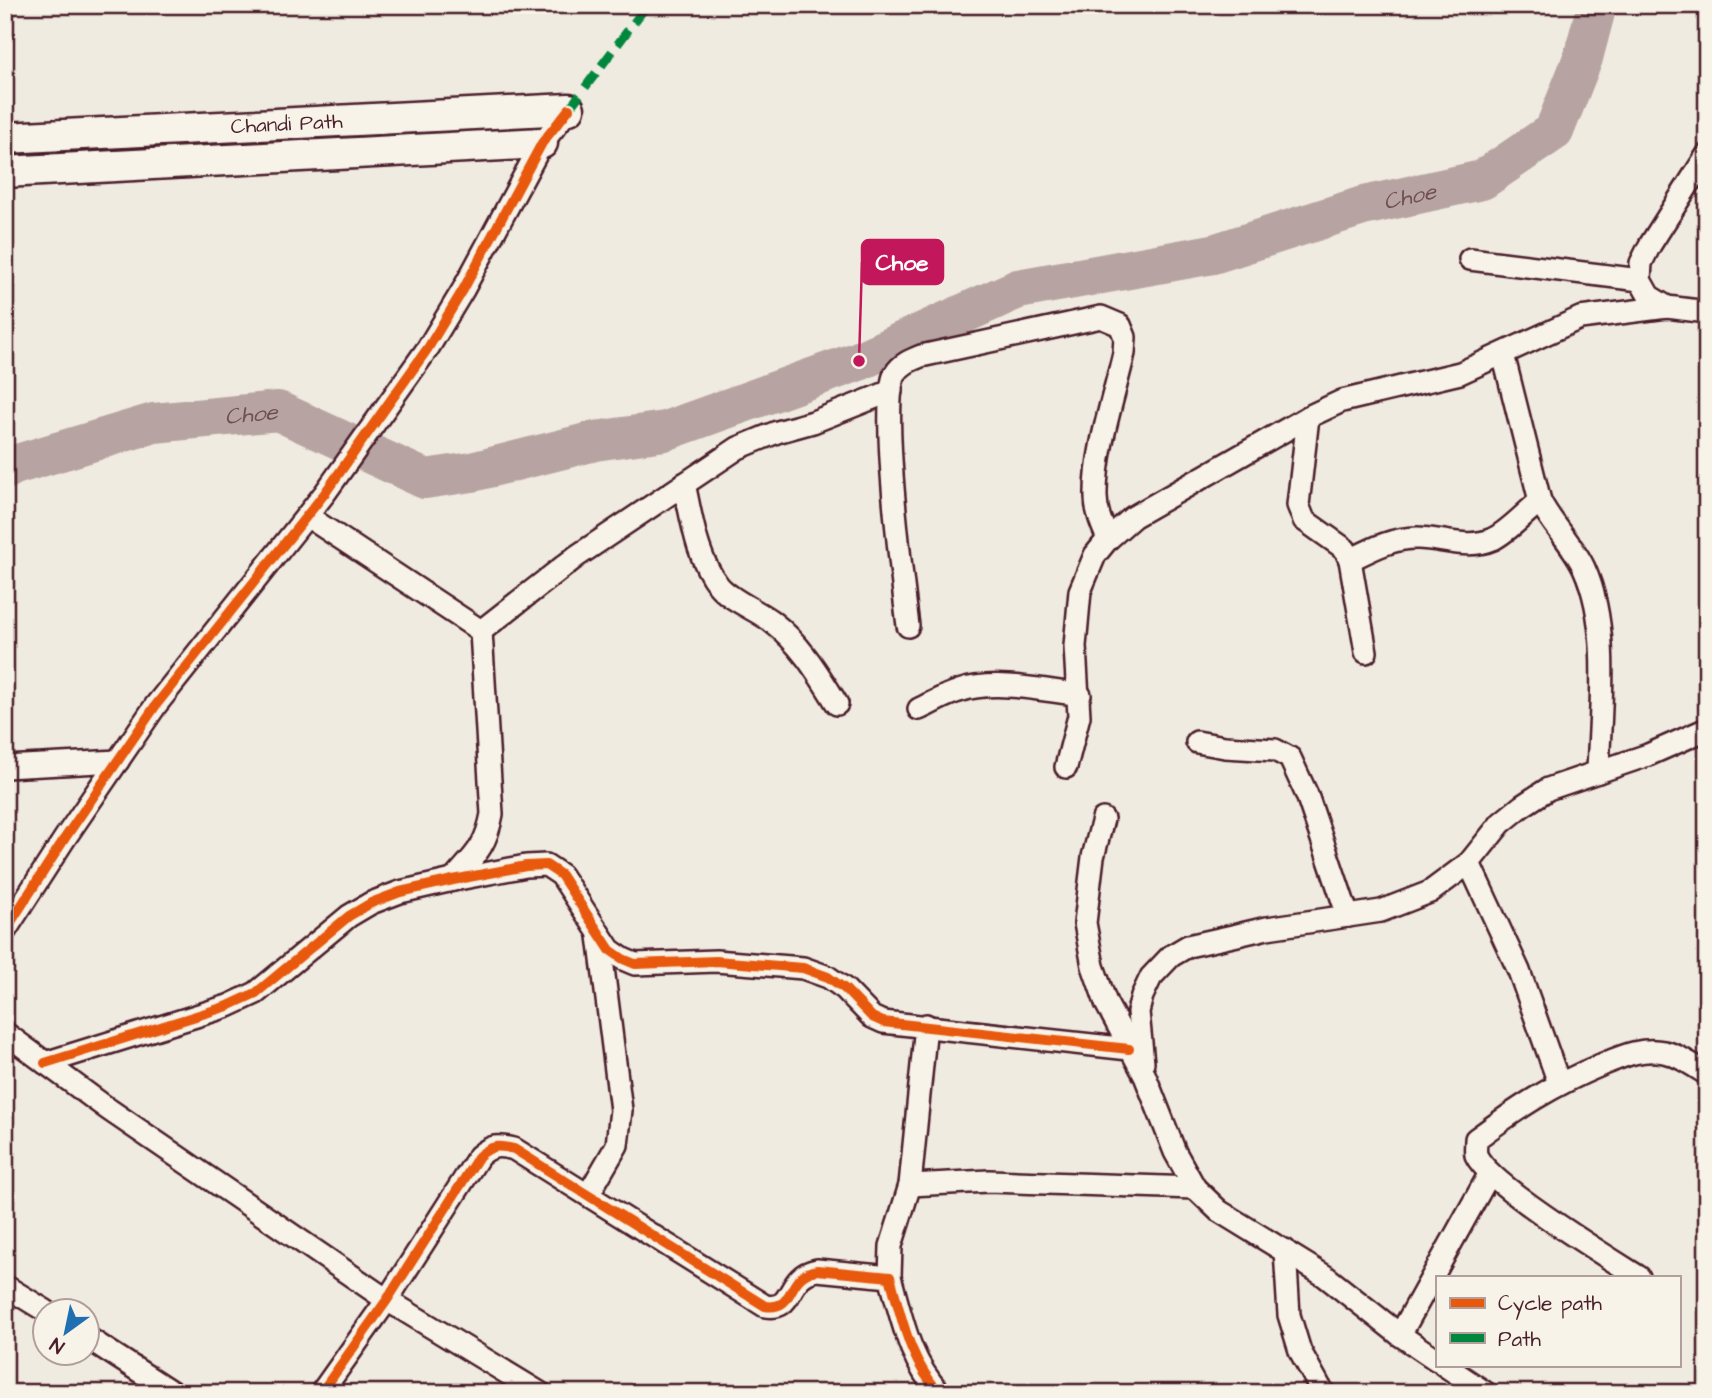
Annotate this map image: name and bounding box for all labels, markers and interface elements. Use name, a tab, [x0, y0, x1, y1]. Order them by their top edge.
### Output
street label: Chandi Path	[230, 107, 344, 141]
water label: Choe	[1380, 175, 1440, 218]
callout: Choe	[862, 240, 943, 284]
text: Choe	[875, 247, 929, 279]
water label: Choe	[223, 396, 281, 433]
legend	[1436, 1276, 1680, 1366]
text: Cycle path	[1498, 1289, 1603, 1320]
north arrow	[32, 1296, 102, 1366]
text: Path	[1498, 1325, 1542, 1354]
text: N	[45, 1330, 70, 1360]

